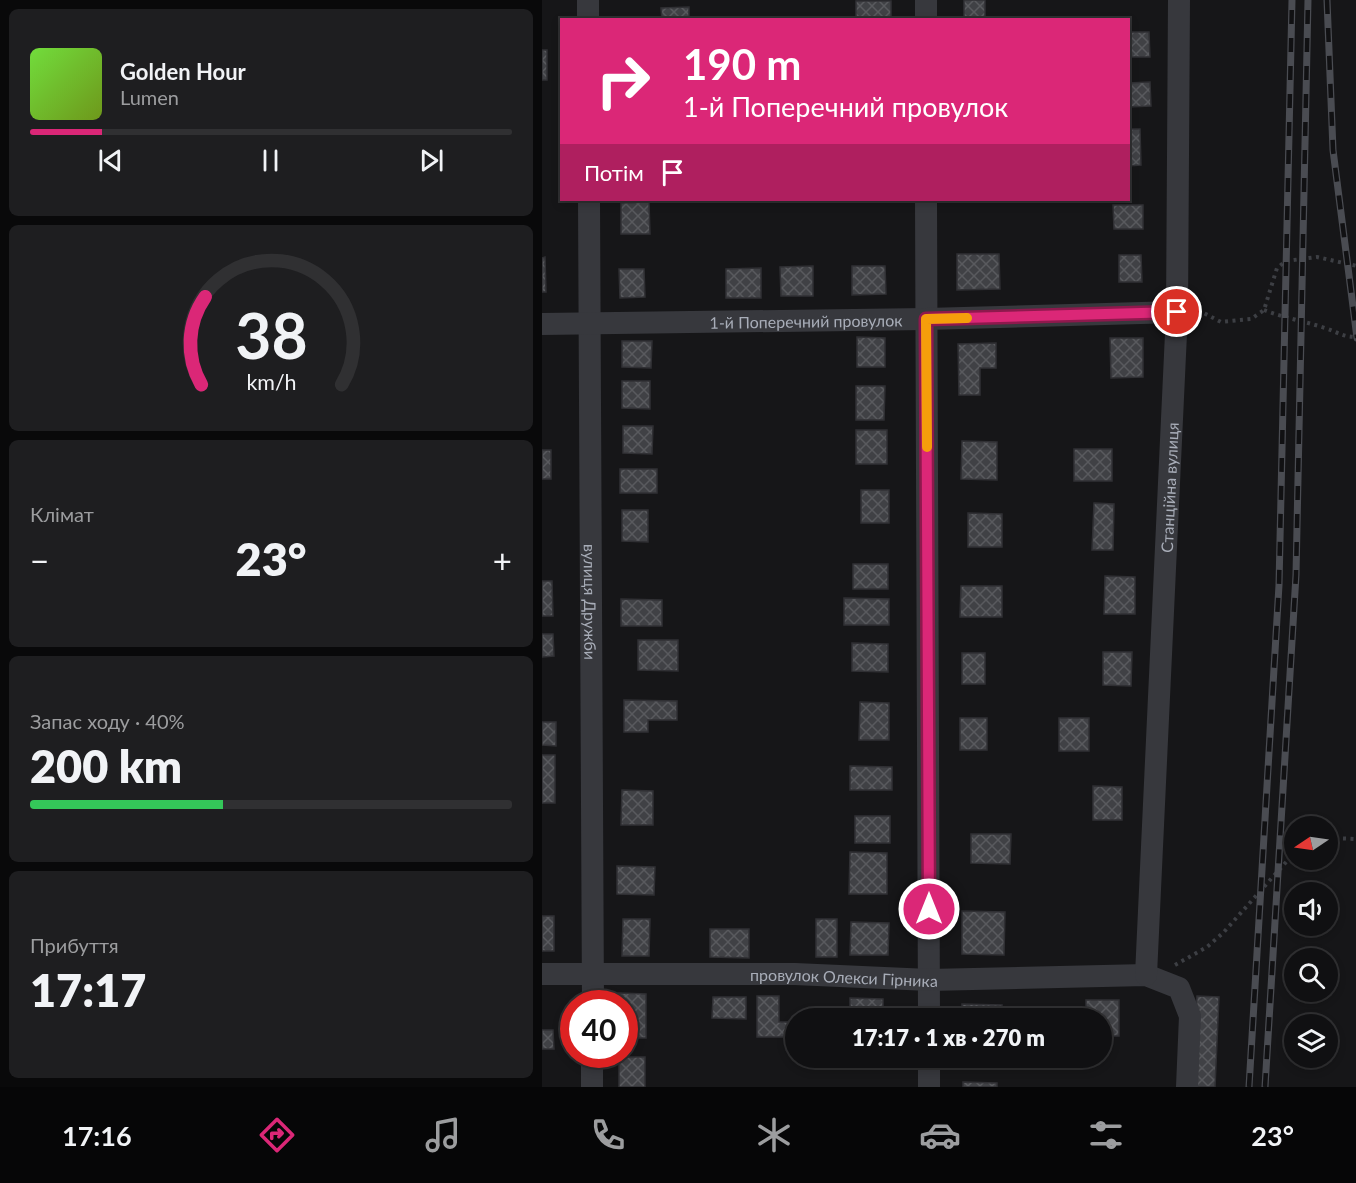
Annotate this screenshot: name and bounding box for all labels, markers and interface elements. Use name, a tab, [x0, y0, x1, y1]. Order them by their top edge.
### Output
text: 190 m	[683, 39, 801, 89]
icon: right	[584, 42, 662, 120]
text: Golden Hour	[120, 58, 246, 85]
text: Lumen	[120, 85, 179, 109]
text: 1-й Поперечний провулок	[683, 90, 1008, 123]
icon: previous	[94, 144, 127, 177]
icon: pause	[254, 144, 287, 177]
icon: next	[415, 144, 448, 177]
icon: arrive	[656, 156, 689, 189]
text: Потім	[584, 159, 644, 186]
pin	[1151, 286, 1202, 337]
icon: arrive	[1160, 295, 1193, 328]
text: 38	[235, 297, 307, 372]
street label: 1-й Поперечний провулок	[709, 310, 903, 331]
text: km/h	[246, 369, 296, 395]
street label: Станційна вулиця	[1156, 422, 1181, 553]
text: Клімат	[30, 502, 94, 526]
text: 23°	[236, 532, 306, 586]
text: −	[30, 540, 49, 580]
text: +	[493, 540, 512, 580]
street label: вулиця Дружби	[581, 544, 601, 660]
text: Запас ходу · 40%	[30, 709, 185, 733]
text: 200 km	[30, 739, 182, 793]
north arrow	[1284, 816, 1338, 870]
map controls	[1284, 816, 1338, 1068]
position arrow	[897, 877, 961, 941]
button: sound	[1284, 882, 1338, 936]
text: Прибуття	[30, 933, 119, 957]
button: search	[1284, 948, 1338, 1002]
text: 17:17	[30, 963, 146, 1017]
street label: провулок Олекси Гірника	[750, 964, 938, 990]
speed limit sign: 40	[560, 990, 638, 1068]
button: layers	[1284, 1014, 1338, 1068]
text: 17:17 · 1 хв · 270 m	[852, 1024, 1045, 1051]
icon: directions	[256, 1114, 298, 1156]
icon: music	[422, 1114, 464, 1156]
icon: phone	[587, 1114, 629, 1156]
icon: climate	[753, 1114, 795, 1156]
icon: car	[919, 1114, 961, 1156]
icon: filters	[1085, 1114, 1127, 1156]
text: 17:16	[62, 1119, 132, 1152]
text: 23°	[1251, 1119, 1294, 1152]

